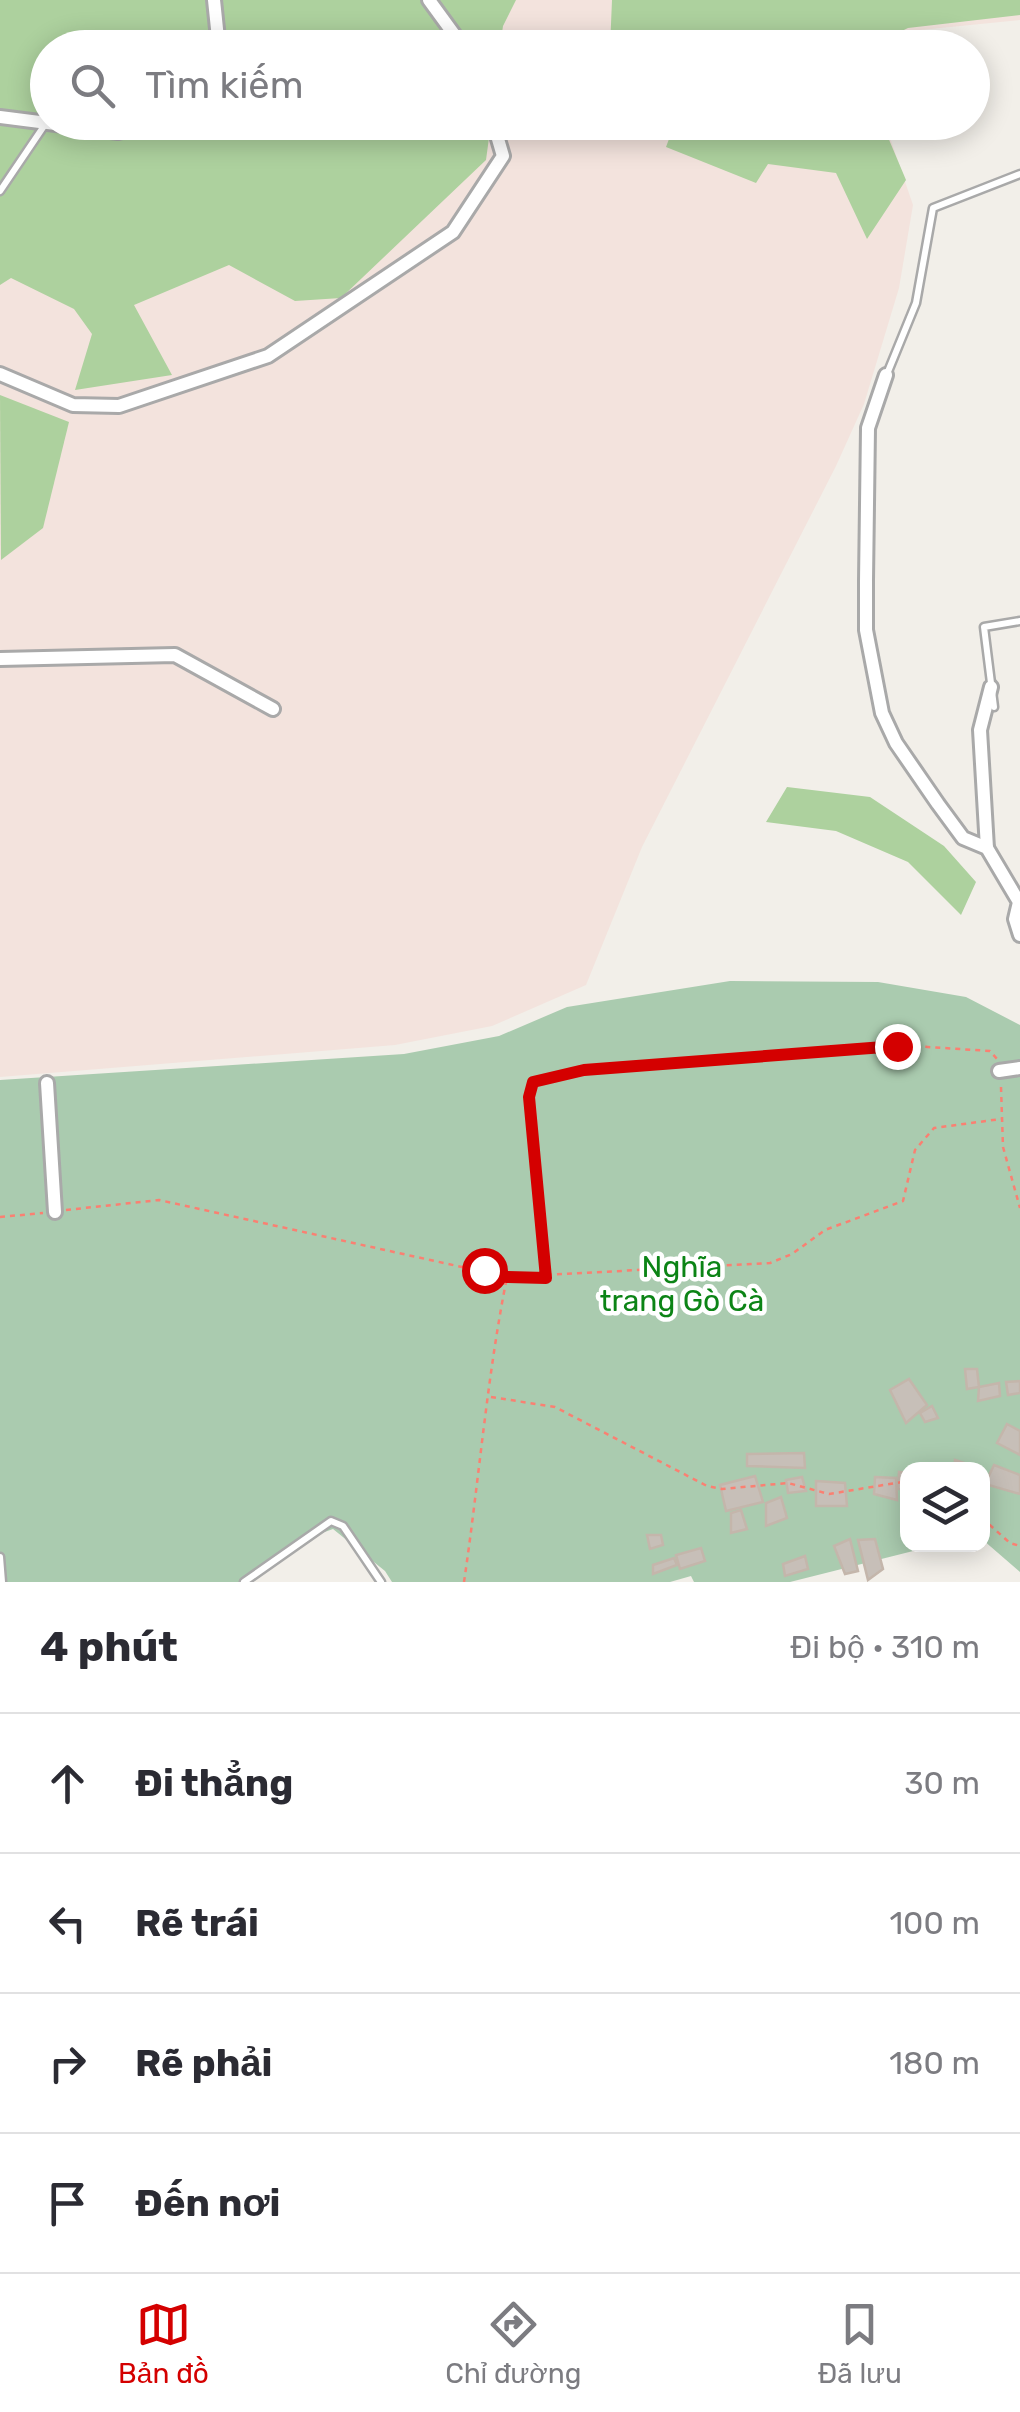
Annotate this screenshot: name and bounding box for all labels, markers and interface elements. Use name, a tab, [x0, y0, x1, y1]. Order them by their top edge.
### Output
search box	[30, 30, 990, 140]
icon: search	[65, 58, 120, 113]
text: Tìm kiếm	[145, 62, 303, 108]
route end	[875, 1024, 921, 1070]
route start	[462, 1248, 508, 1294]
park label: Nghĩa trang Gò Cà	[600, 1249, 764, 1319]
map controls	[900, 1462, 990, 1552]
button: layers	[900, 1462, 990, 1552]
text: 4 phút	[40, 1622, 178, 1672]
text: Đi bộ · 310 m	[790, 1628, 980, 1666]
icon: ahead	[40, 1756, 95, 1811]
text: Đi thẳng	[135, 1760, 293, 1806]
text: 30 m	[904, 1764, 980, 1802]
icon: left	[40, 1896, 95, 1951]
text: Rẽ trái	[135, 1900, 259, 1946]
text: 100 m	[889, 1904, 980, 1942]
icon: right	[40, 2036, 95, 2091]
text: Rẽ phải	[135, 2040, 272, 2086]
text: 180 m	[889, 2044, 980, 2082]
icon: arrive	[40, 2176, 95, 2231]
text: Đến nơi	[135, 2180, 280, 2226]
tab: Bản đồ	[118, 2297, 209, 2390]
tab: Chỉ đường	[445, 2297, 581, 2390]
tab: Đã lưu	[818, 2297, 902, 2390]

